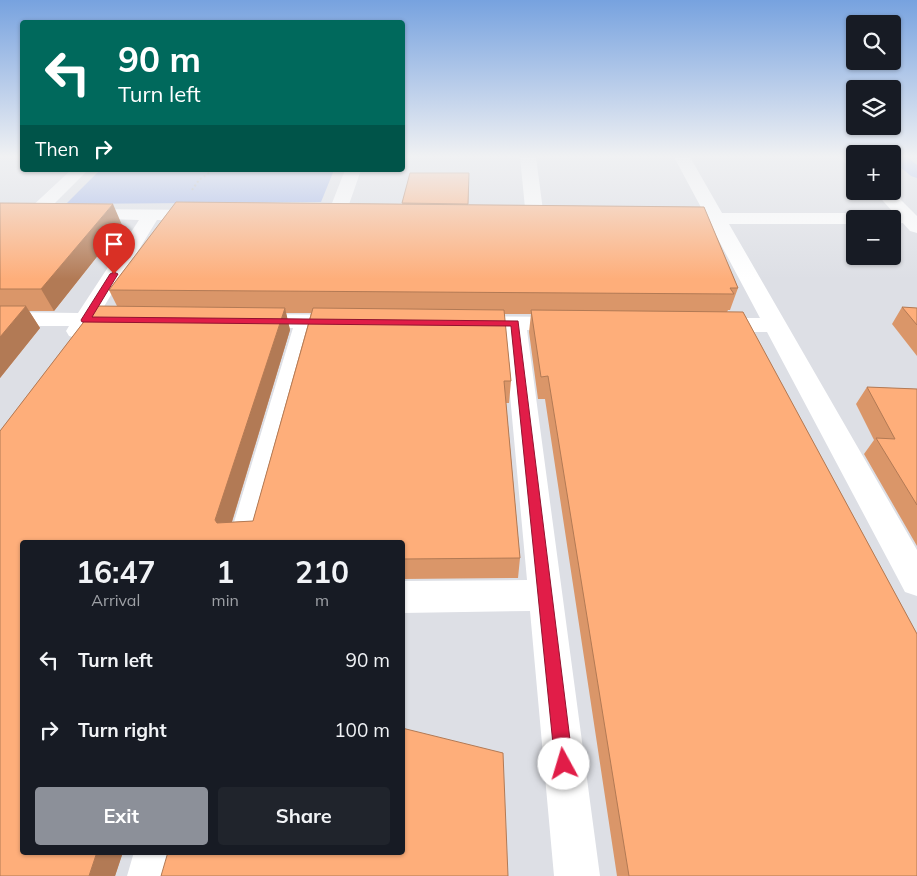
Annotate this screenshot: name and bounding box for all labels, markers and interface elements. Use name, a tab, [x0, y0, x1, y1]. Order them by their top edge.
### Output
map controls	[846, 15, 901, 265]
button: search	[846, 15, 901, 70]
text: 90 m	[118, 37, 201, 81]
icon: left	[35, 40, 100, 105]
text: Turn left	[118, 80, 201, 108]
button: layers	[846, 80, 901, 135]
icon: right	[89, 135, 117, 163]
text: Then	[35, 137, 79, 161]
button: +	[846, 145, 901, 200]
button: −	[846, 210, 901, 265]
pin	[93, 223, 135, 274]
icon: arrive	[100, 230, 128, 258]
text: 16:47	[76, 553, 156, 591]
text: 1	[216, 553, 234, 591]
text: 210	[295, 553, 349, 591]
text: Arrival	[91, 590, 140, 610]
text: min	[212, 590, 239, 610]
text: m	[315, 590, 329, 610]
icon: left	[35, 646, 63, 674]
text: Turn left	[78, 648, 153, 672]
text: 90 m	[346, 648, 390, 672]
icon: right	[35, 716, 63, 744]
text: Turn right	[78, 718, 167, 742]
text: 100 m	[334, 718, 390, 742]
position arrow	[537, 737, 589, 789]
button: Exit	[35, 787, 208, 845]
button: Share	[218, 787, 390, 845]

